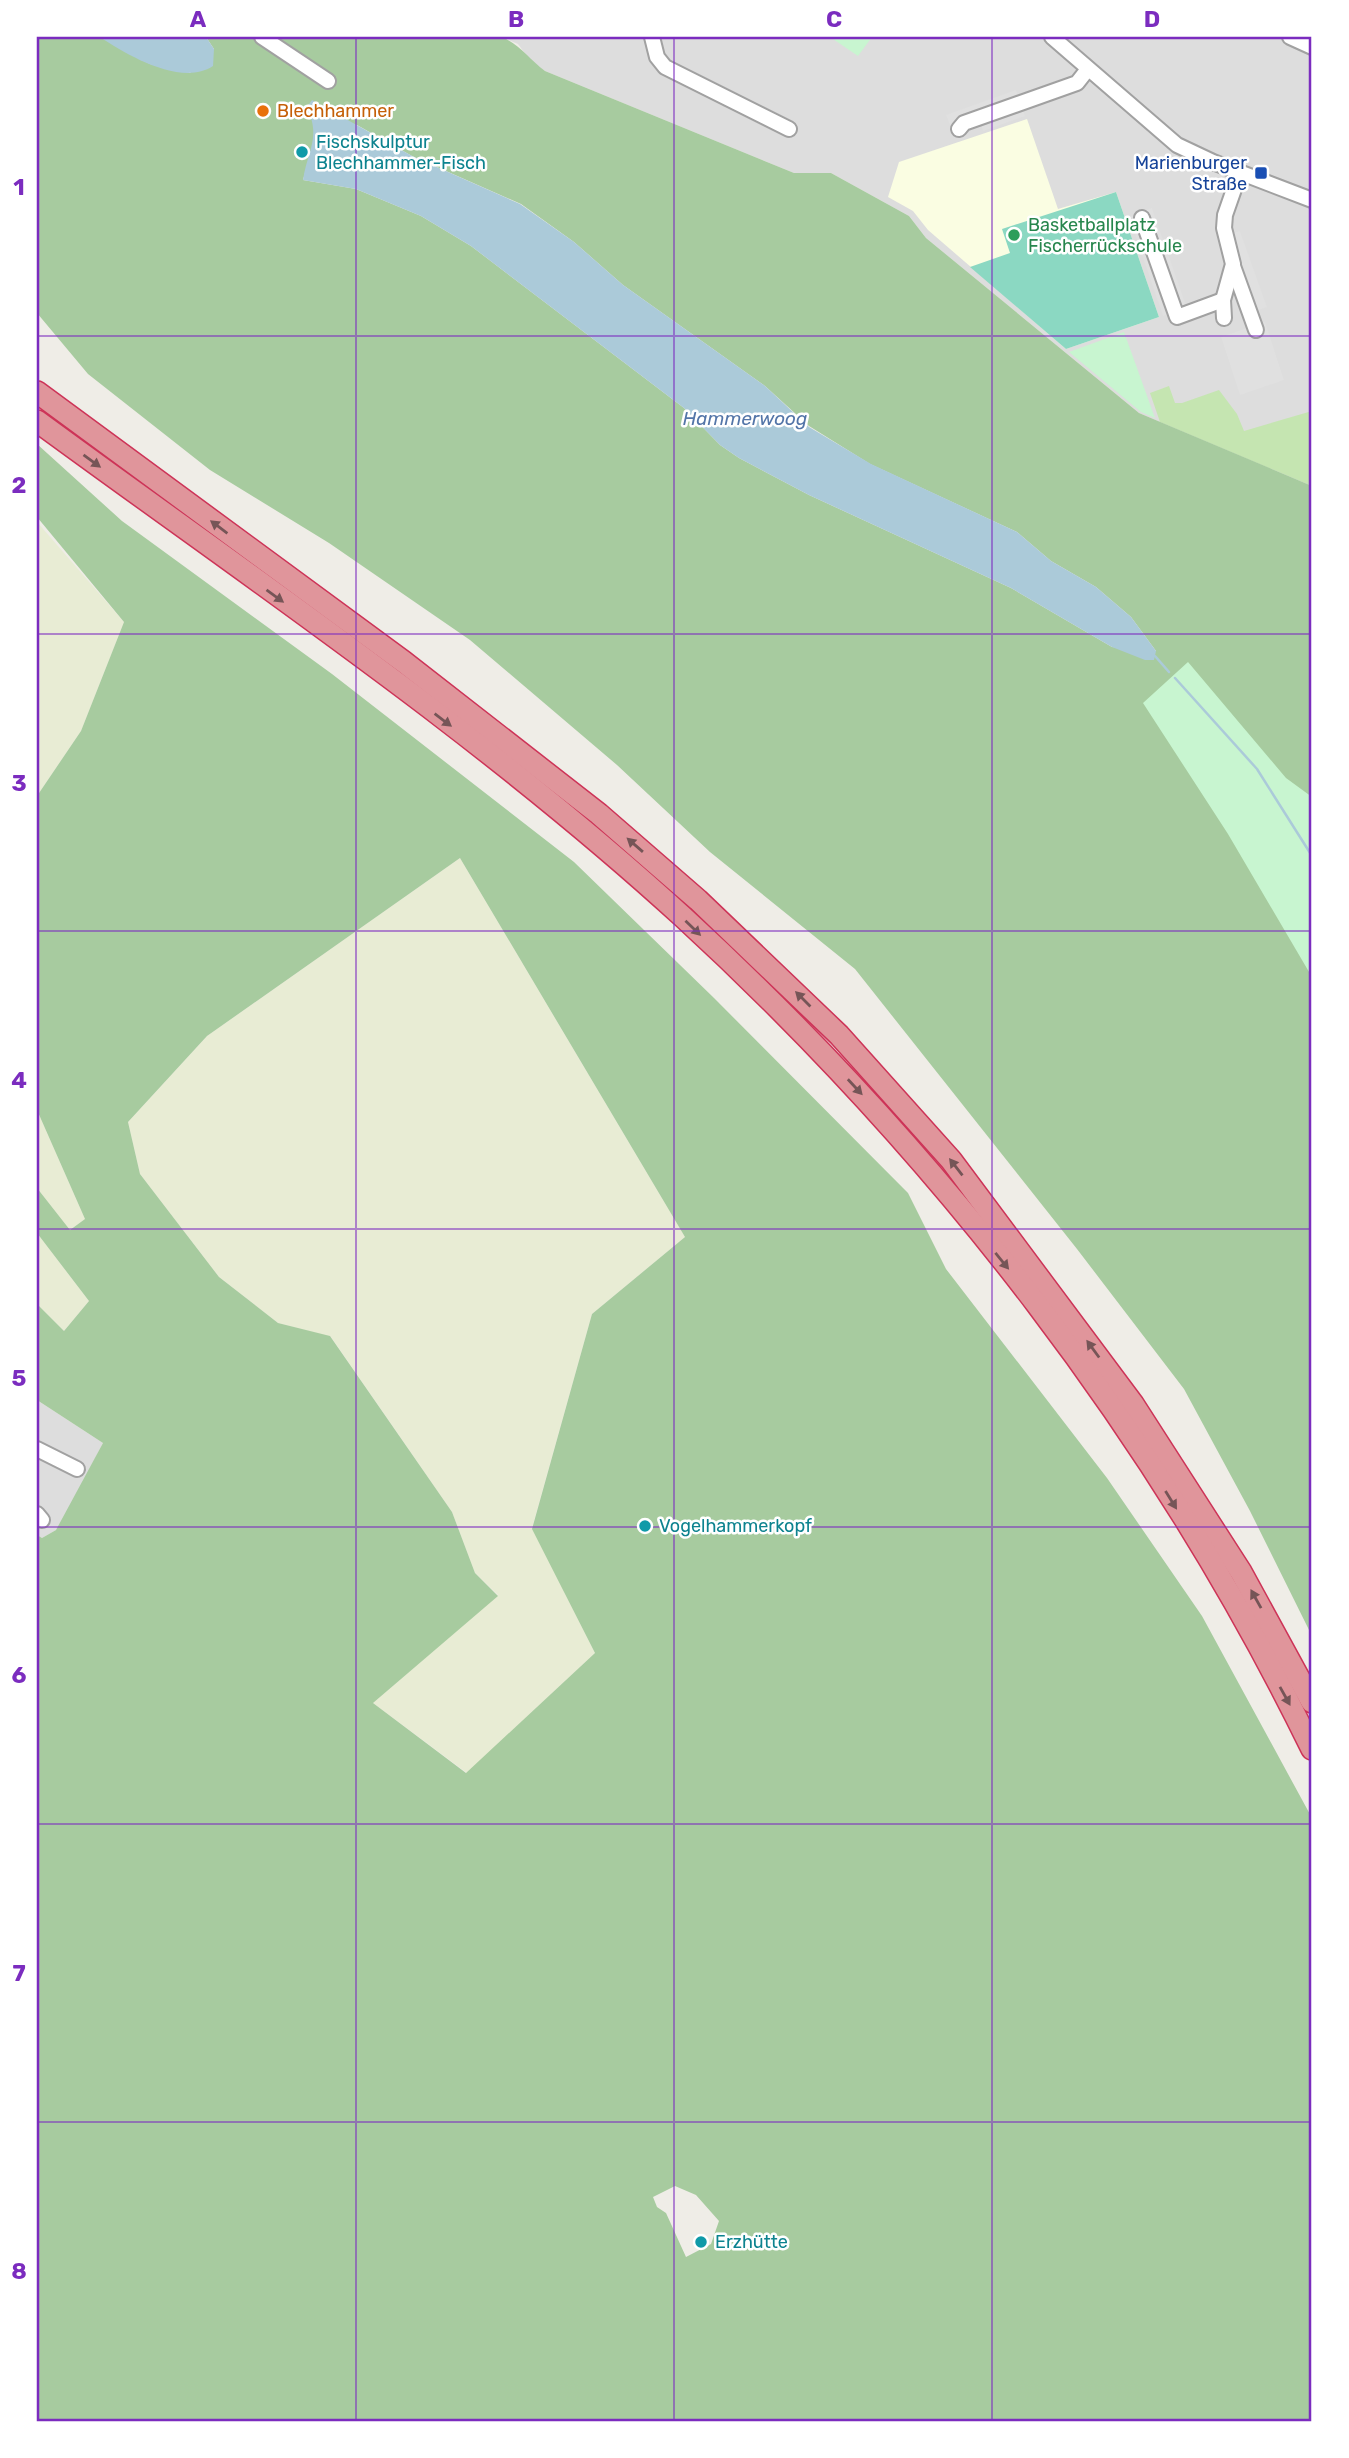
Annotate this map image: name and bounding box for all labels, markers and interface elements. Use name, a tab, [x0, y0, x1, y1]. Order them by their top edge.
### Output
text: A	[190, 5, 207, 33]
text: B	[508, 5, 524, 33]
text: C	[826, 5, 842, 33]
text: D	[1144, 5, 1160, 33]
place label: Blechhammer	[277, 100, 394, 122]
marker: Blechhammer	[255, 103, 271, 119]
place label: Fischskulptur Blechhammer-Fisch	[316, 131, 486, 174]
marker: Fischskulptur Blechhammer-Fisch	[294, 144, 310, 160]
place label: Marienburger Straße	[1135, 152, 1247, 195]
marker: Marienburger Straße	[1253, 165, 1269, 181]
text: 1	[13, 173, 25, 201]
place label: Basketballplatz Fischerrückschule	[1028, 214, 1182, 257]
marker: Basketballplatz Fischerrückschule	[1006, 227, 1022, 243]
water label: Hammerwoog	[683, 407, 807, 430]
one-way arrow	[83, 454, 101, 468]
text: 2	[12, 471, 26, 499]
one-way arrow	[210, 520, 228, 534]
one-way arrow	[266, 589, 284, 603]
one-way arrow	[434, 712, 452, 726]
text: 3	[11, 769, 27, 797]
one-way arrow	[627, 838, 644, 854]
one-way arrow	[685, 919, 702, 936]
one-way arrow	[795, 991, 811, 1007]
text: 4	[11, 1066, 27, 1094]
one-way arrow	[847, 1078, 863, 1095]
one-way arrow	[949, 1158, 964, 1176]
one-way arrow	[995, 1251, 1010, 1269]
one-way arrow	[1086, 1340, 1100, 1358]
text: 5	[12, 1364, 27, 1392]
one-way arrow	[1164, 1490, 1177, 1509]
place label: Vogelhammerkopf	[659, 1515, 812, 1537]
marker: Vogelhammerkopf	[637, 1518, 653, 1534]
one-way arrow	[1250, 1589, 1262, 1609]
text: 6	[12, 1661, 27, 1689]
one-way arrow	[1279, 1686, 1291, 1706]
text: 7	[12, 1959, 26, 1987]
place label: Erzhütte	[715, 2231, 788, 2253]
marker: Erzhütte	[693, 2234, 709, 2250]
text: 8	[11, 2257, 27, 2285]

